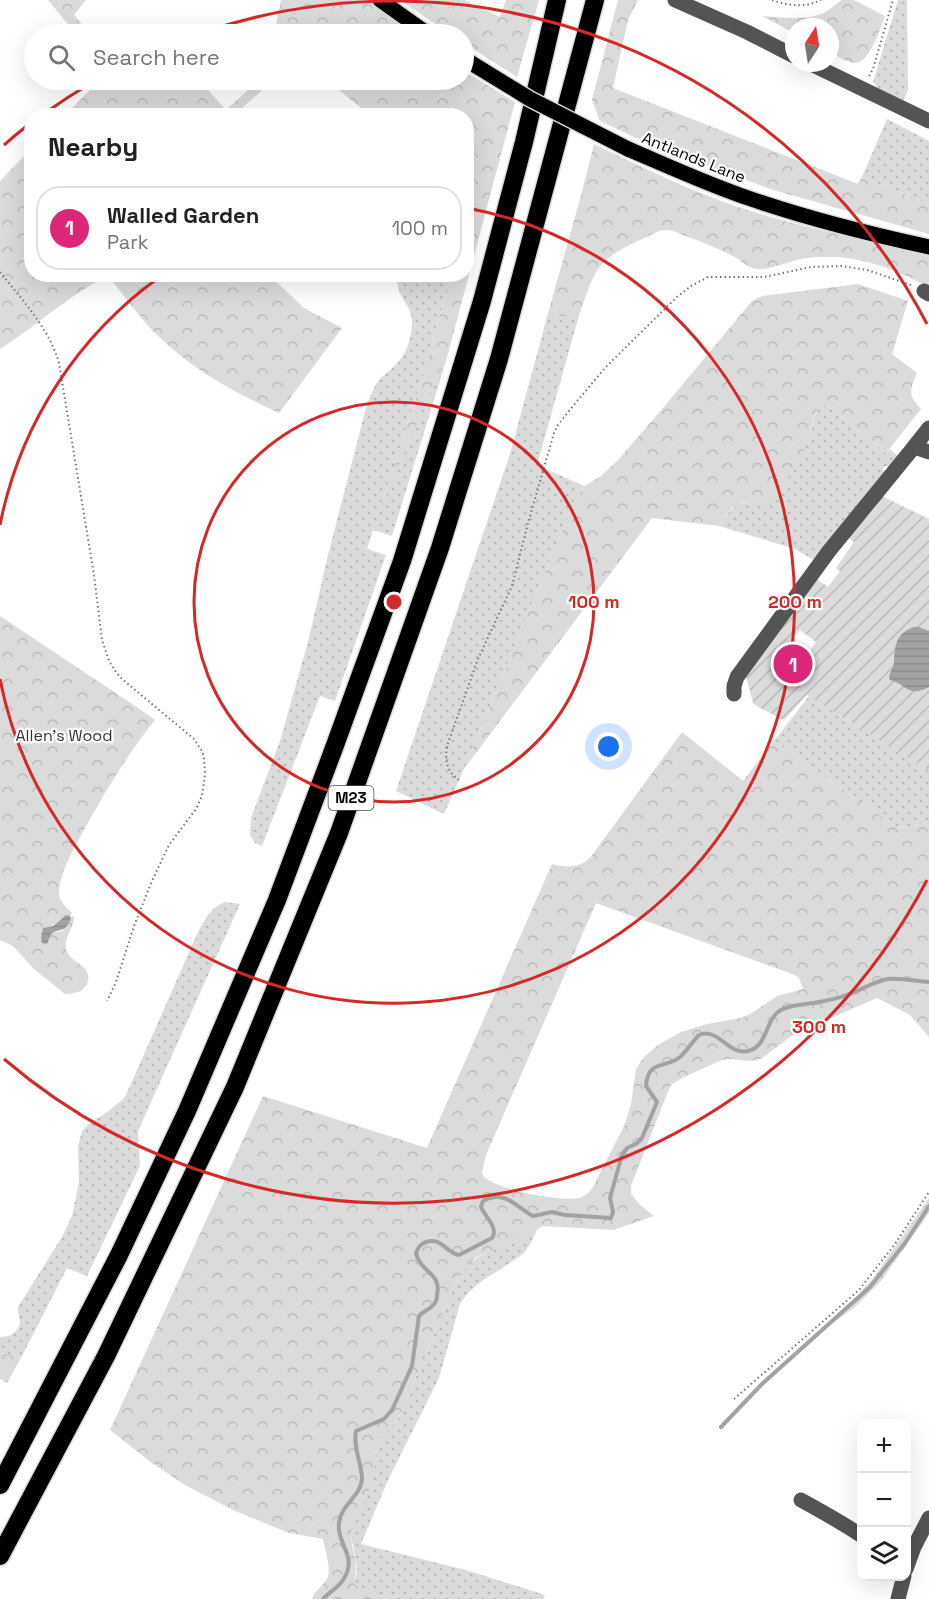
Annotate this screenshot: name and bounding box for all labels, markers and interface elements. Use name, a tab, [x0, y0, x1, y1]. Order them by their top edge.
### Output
north arrow	[785, 18, 839, 72]
search box	[24, 24, 474, 90]
icon: search	[45, 41, 78, 74]
text: Search here	[93, 43, 220, 71]
street label: Antlands Lane	[639, 127, 749, 188]
text: Nearby	[48, 130, 138, 164]
text: Walled Garden	[107, 201, 259, 229]
text: 1	[65, 215, 74, 241]
text: 100 m	[392, 215, 448, 241]
text: Park	[107, 229, 149, 255]
text: 100 m	[568, 590, 620, 613]
text: 200 m	[768, 590, 822, 613]
centre of rings	[384, 592, 404, 612]
pin: 1	[774, 642, 812, 686]
park label: Allen's Wood	[16, 725, 112, 746]
your location	[594, 732, 623, 761]
road number: M23	[328, 786, 374, 810]
text: 300 m	[792, 1015, 846, 1038]
map controls	[857, 1419, 911, 1581]
button: +	[857, 1419, 911, 1473]
button: −	[857, 1473, 911, 1527]
button: layers	[857, 1527, 911, 1581]

